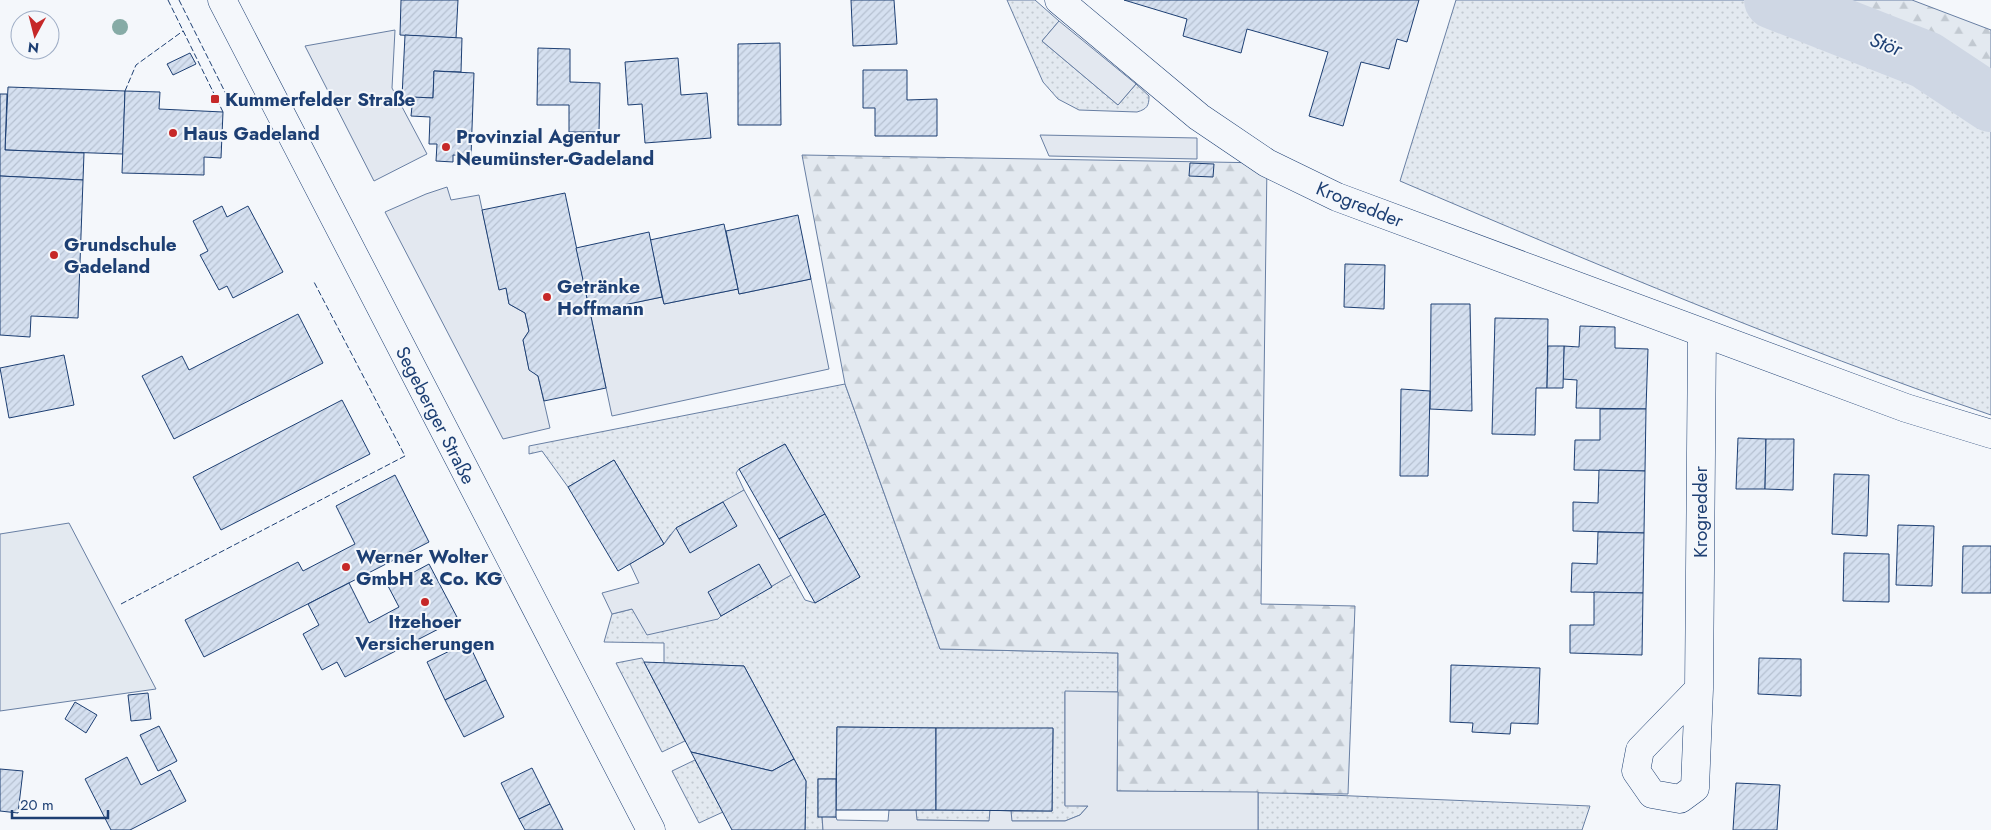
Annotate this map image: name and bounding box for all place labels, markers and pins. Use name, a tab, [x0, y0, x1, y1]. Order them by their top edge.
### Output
place label: Kummerfelder Straße	[225, 86, 416, 113]
marker: Kummerfelder Straße	[209, 93, 221, 105]
place label: Haus Gadeland	[183, 120, 320, 147]
place label: Provinzial Agentur Neumünster-Gadeland	[456, 123, 654, 172]
marker: Haus Gadeland	[167, 127, 179, 139]
marker: Provinzial Agentur Neumünster-Gadeland	[440, 141, 452, 153]
place label: Grundschule Gadeland	[64, 231, 177, 280]
marker: Grundschule Gadeland	[48, 249, 60, 261]
place label: Getränke Hoffmann	[557, 273, 644, 322]
marker: Getränke Hoffmann	[541, 291, 553, 303]
place label: Werner Wolter GmbH & Co. KG	[356, 543, 503, 592]
marker: Werner Wolter GmbH & Co. KG	[340, 561, 352, 573]
marker: Itzehoer Versicherungen	[419, 596, 431, 608]
place label: Itzehoer Versicherungen	[354, 608, 495, 657]

